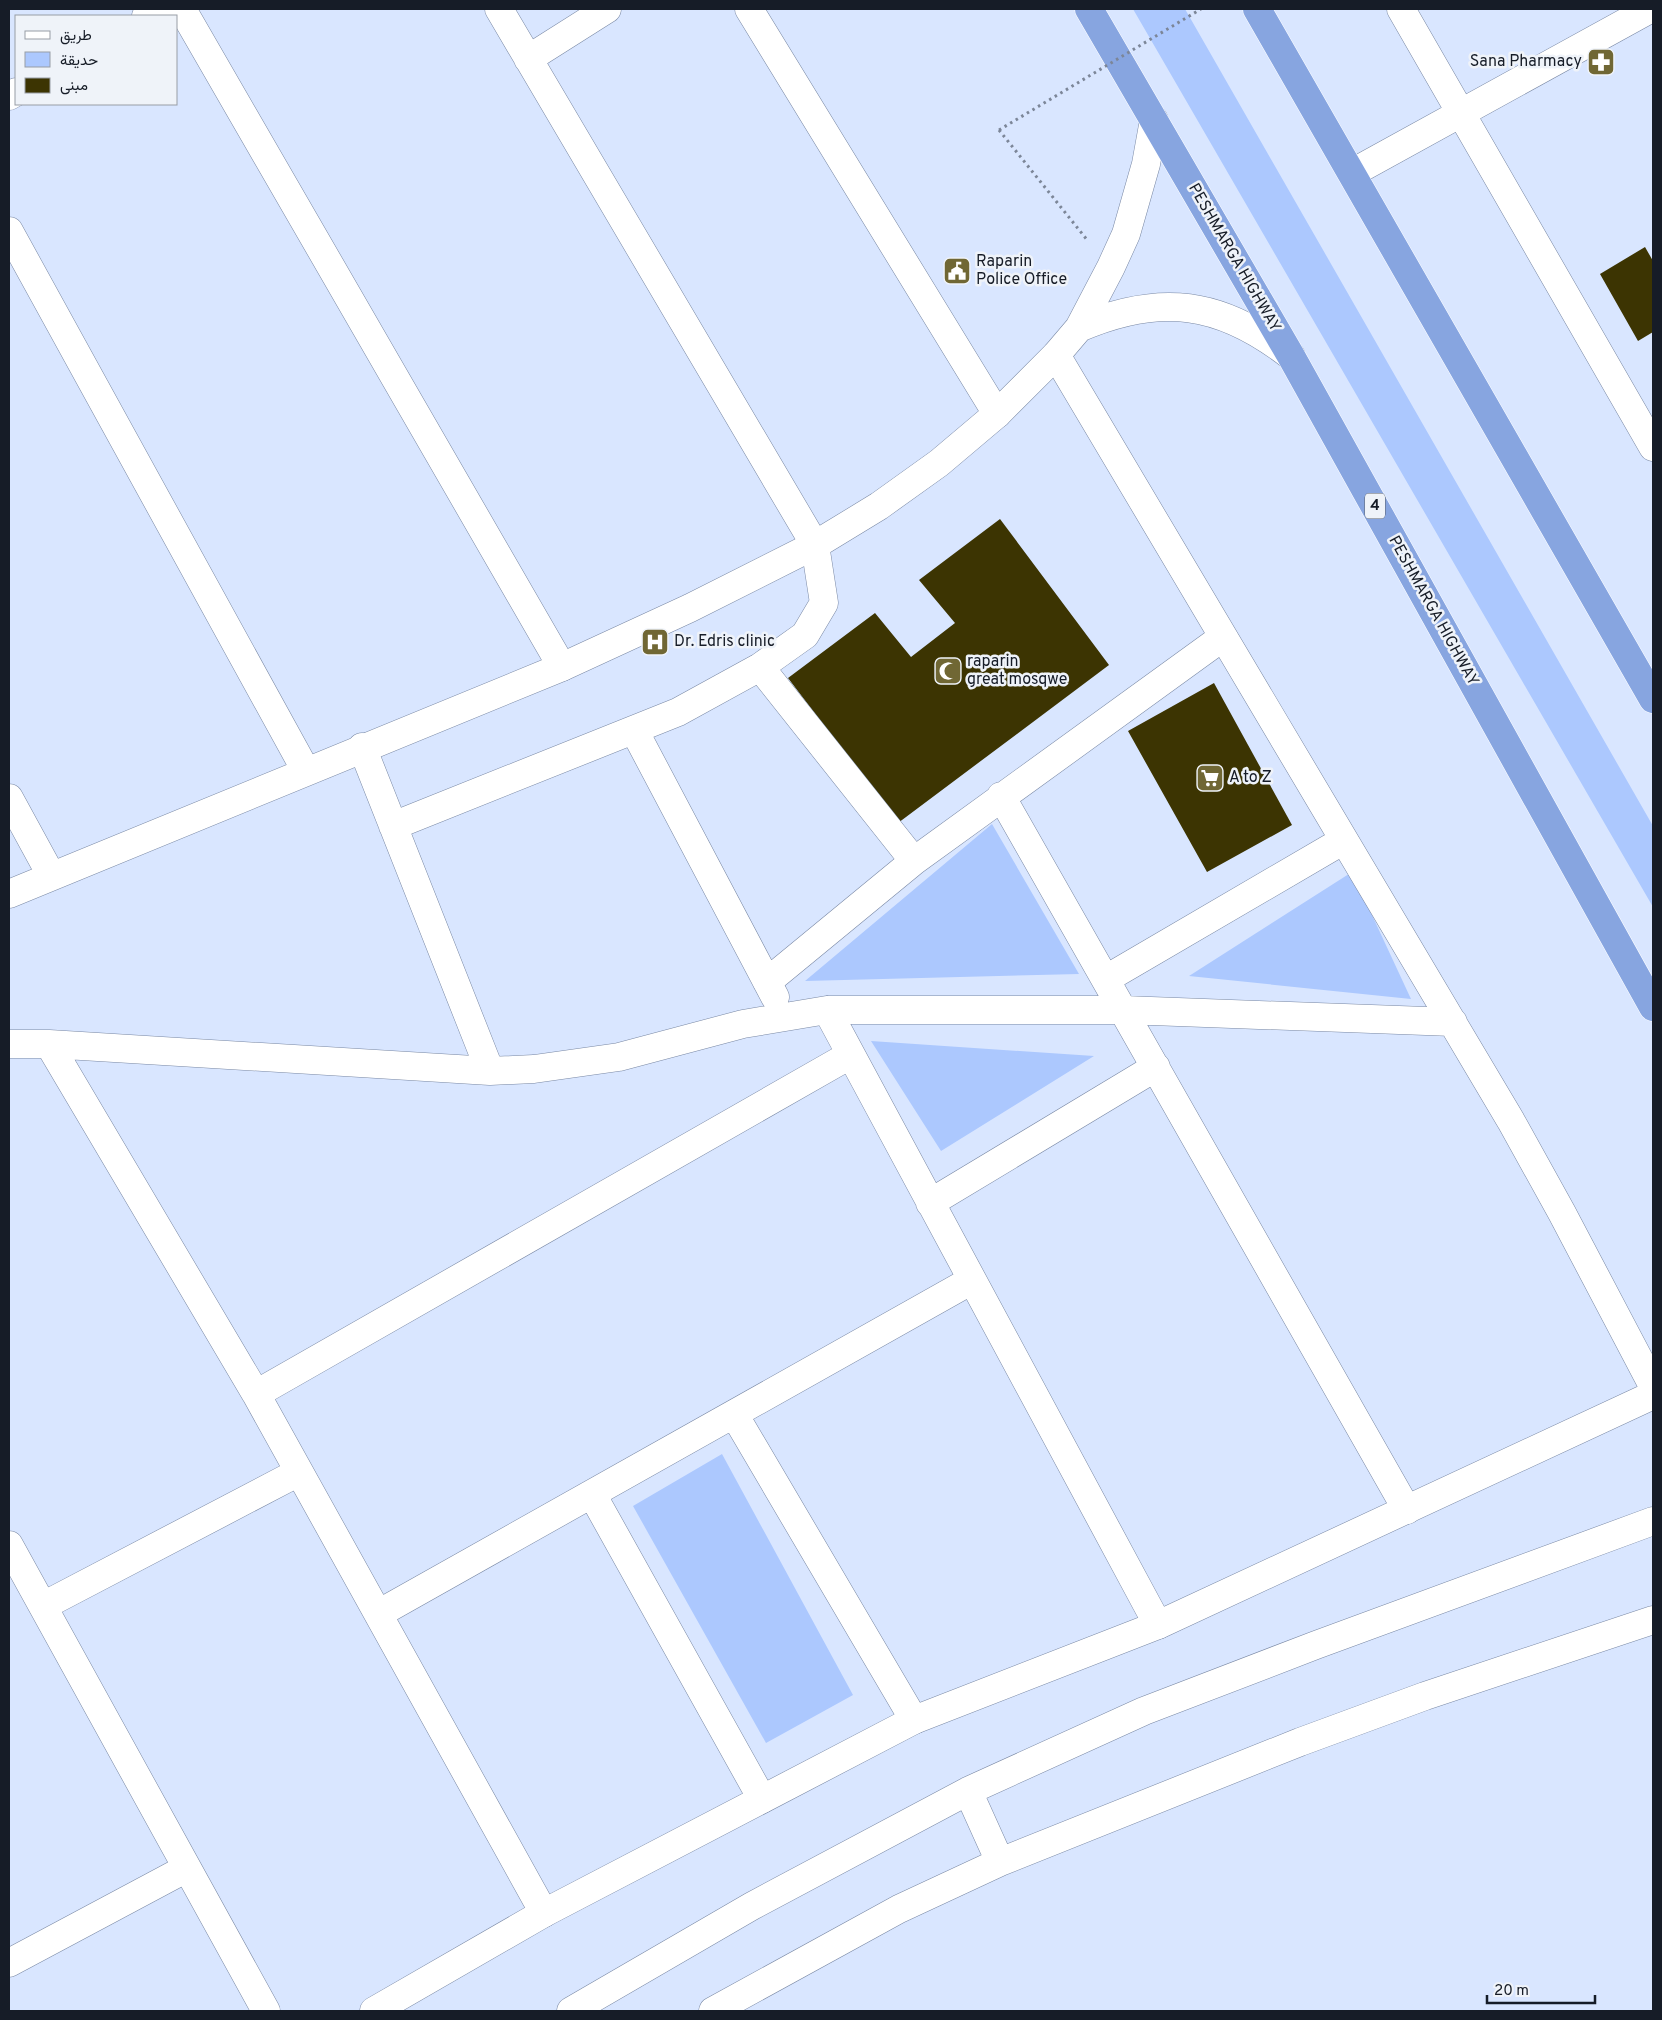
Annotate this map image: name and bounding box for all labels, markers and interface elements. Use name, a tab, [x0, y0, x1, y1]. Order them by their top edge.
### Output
legend	[15, 15, 178, 105]
text: طريق	[60, 27, 92, 46]
pharmacy icon: Sana Pharmacy	[1586, 47, 1616, 77]
text: حديقة	[60, 52, 98, 71]
place label: Sana Pharmacy	[1470, 52, 1582, 72]
text: مبنى	[60, 77, 88, 96]
street label: PESHMARGA HIGHWAY	[1183, 180, 1285, 336]
place label: Raparin Police Office	[976, 252, 1067, 290]
public building icon: Raparin Police Office	[942, 256, 972, 286]
road number: 4	[1365, 494, 1385, 518]
street label: PESHMARGA HIGHWAY	[1383, 532, 1483, 690]
hospital icon: Dr. Edris clinic	[640, 627, 670, 657]
place label: Dr. Edris clinic	[674, 632, 775, 652]
place label: raparin great mosqwe	[967, 652, 1067, 690]
mosque icon: raparin great mosqwe	[933, 656, 963, 686]
supermarket icon: A to Z	[1195, 763, 1225, 793]
place label: A to Z	[1229, 768, 1272, 788]
scale bar	[1487, 1972, 1594, 2004]
text: 20 m	[1494, 1982, 1529, 2001]

